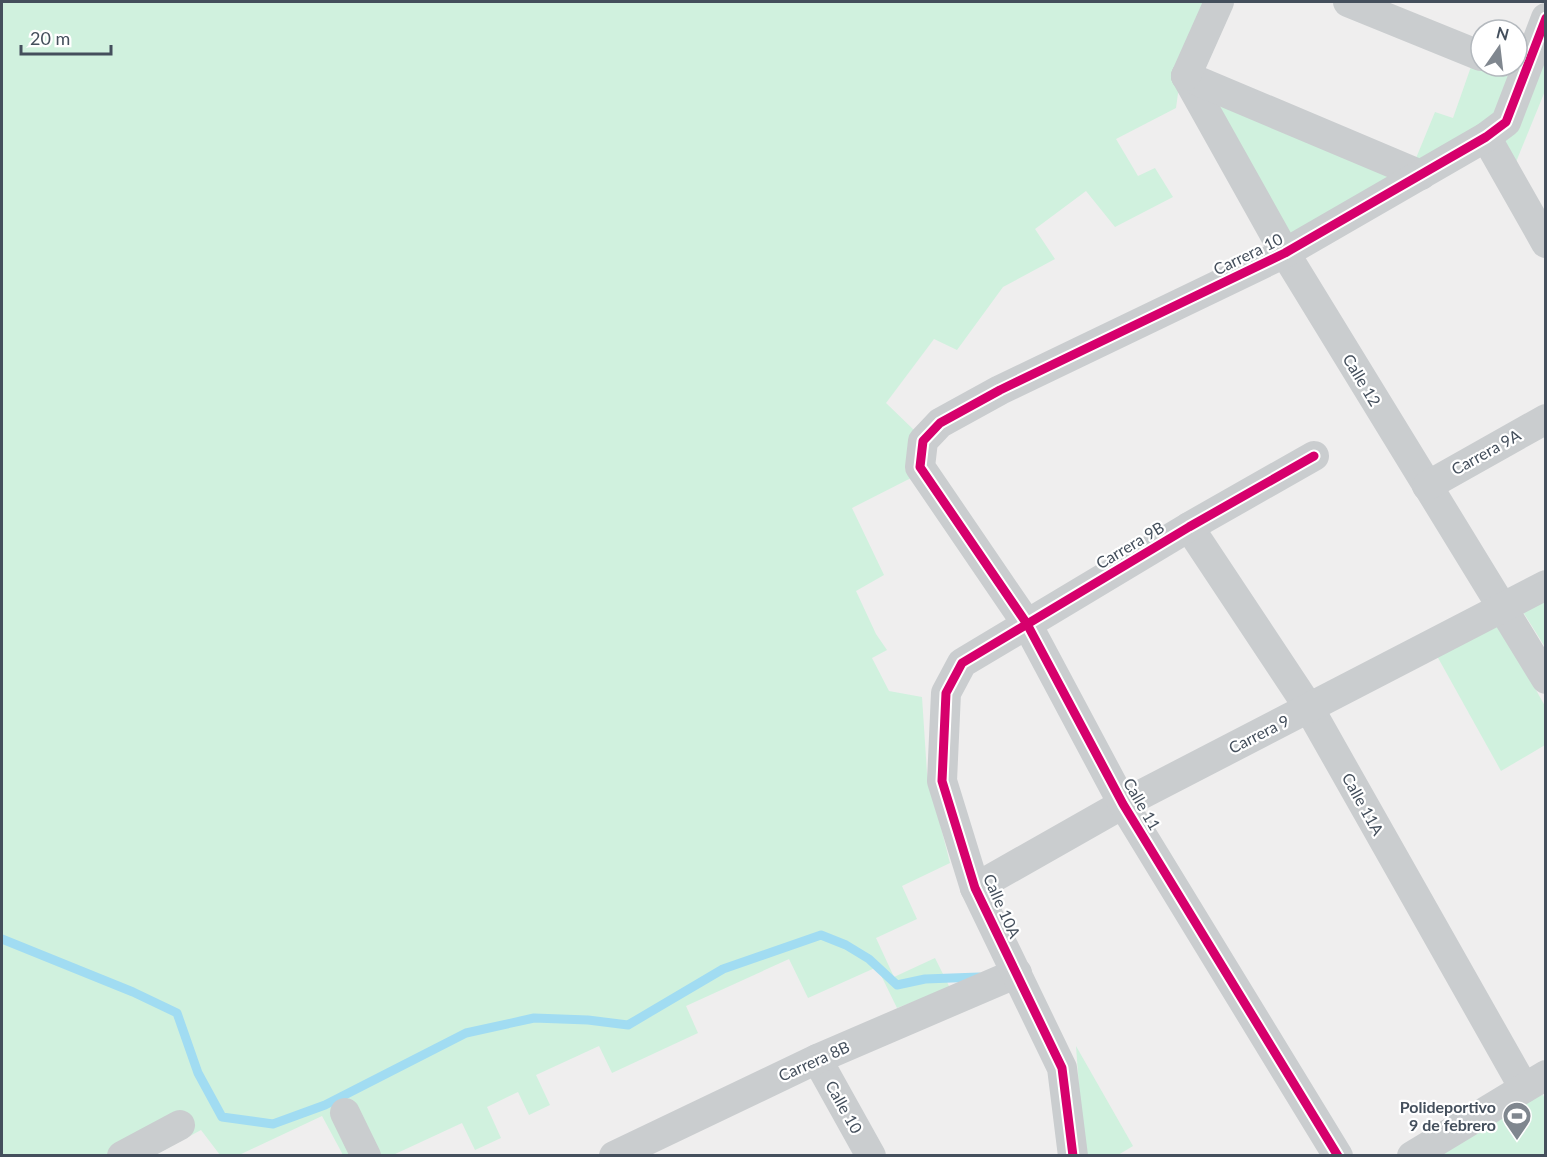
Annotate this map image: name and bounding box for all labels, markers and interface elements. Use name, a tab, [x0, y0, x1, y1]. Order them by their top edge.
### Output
scale bar	[21, 18, 111, 56]
north arrow	[1469, 18, 1529, 78]
text: N	[1494, 22, 1511, 44]
text: 20 m	[30, 27, 70, 49]
street label: Carrera 10	[1210, 229, 1286, 278]
street label: Calle 12	[1340, 350, 1385, 409]
street label: Carrera 9A	[1448, 425, 1524, 478]
street label: Carrera 9B	[1092, 517, 1167, 572]
street label: Carrera 9	[1225, 710, 1292, 757]
street label: Calle 11A	[1339, 769, 1388, 838]
street label: Calle 11	[1120, 774, 1165, 833]
street label: Calle 10A	[980, 871, 1025, 941]
street label: Carrera 8B	[775, 1036, 852, 1085]
street label: Calle 10	[822, 1077, 867, 1136]
place label: Polideportivo 9 de febrero	[1400, 1097, 1496, 1134]
sports icon: Polideportivo 9 de febrero	[1501, 1100, 1533, 1142]

